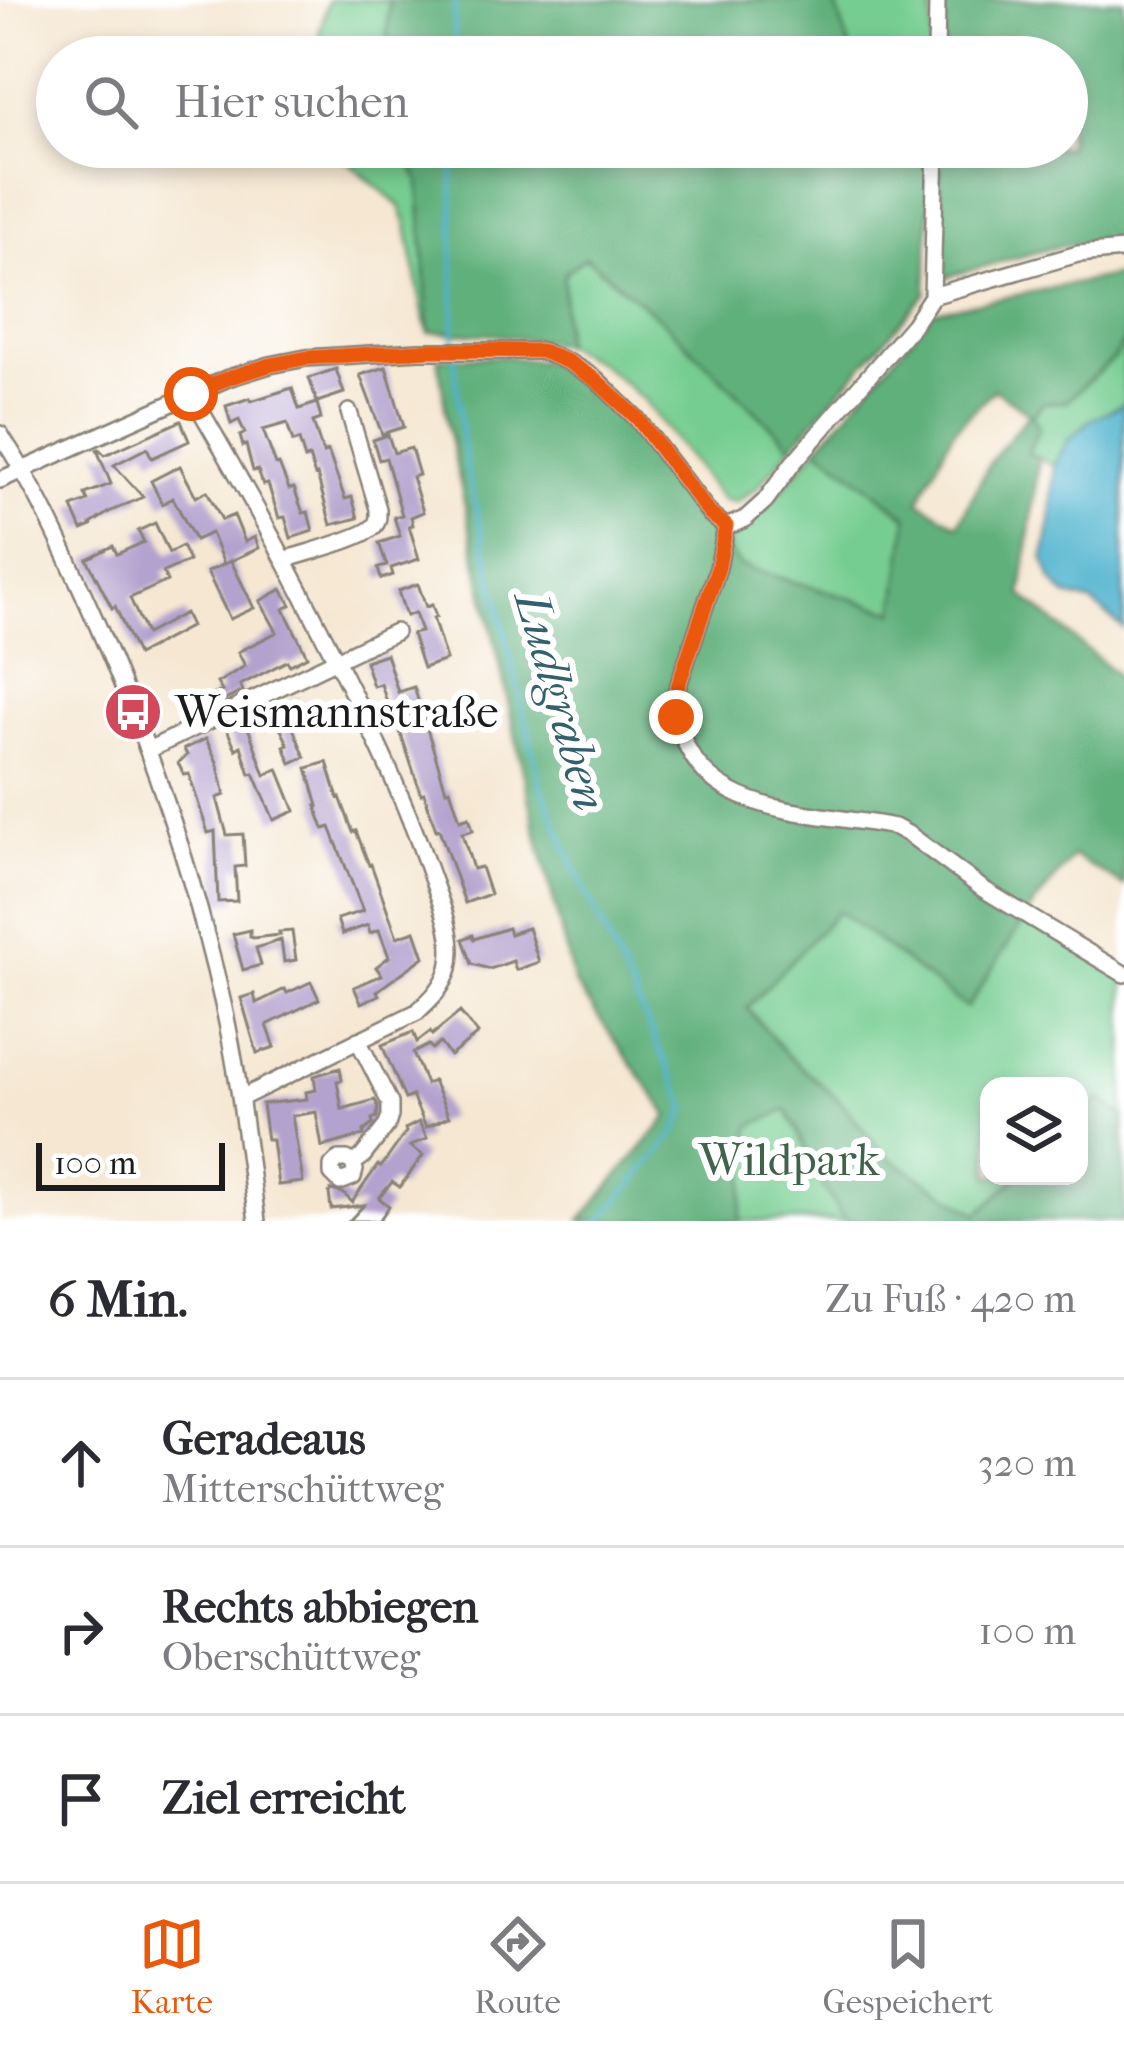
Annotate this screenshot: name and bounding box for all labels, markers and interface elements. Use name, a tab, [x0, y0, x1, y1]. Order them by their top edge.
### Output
search box	[36, 36, 1088, 168]
icon: search	[78, 69, 144, 135]
text: Hier suchen	[174, 76, 409, 129]
route start	[164, 367, 218, 421]
water label: Ludlgraben	[502, 582, 619, 817]
bus stop icon: Weismannstraße	[102, 681, 164, 743]
place label: Weismannstraße	[174, 686, 498, 739]
route end	[649, 690, 703, 744]
map controls	[980, 1077, 1088, 1185]
button: layers	[980, 1077, 1088, 1185]
park label: Wildpark	[698, 1134, 880, 1187]
scale bar	[36, 1137, 225, 1190]
text: 100 m	[54, 1144, 137, 1183]
text: 6 Min.	[48, 1269, 188, 1329]
text: Zu Fuß · 420 m	[825, 1276, 1076, 1322]
text: Geradeaus	[162, 1413, 366, 1466]
icon: ahead	[48, 1430, 114, 1496]
text: 320 m	[978, 1440, 1076, 1486]
text: Mitterschüttweg	[162, 1466, 444, 1512]
text: Rechts abbiegen	[162, 1581, 478, 1634]
icon: right	[48, 1598, 114, 1664]
text: 100 m	[978, 1608, 1076, 1654]
text: Oberschüttweg	[162, 1634, 420, 1680]
icon: arrive	[48, 1766, 114, 1832]
text: Ziel erreicht	[162, 1772, 406, 1825]
tab: Karte	[131, 1911, 213, 2022]
tab: Route	[474, 1911, 561, 2022]
tab: Gespeichert	[822, 1911, 993, 2022]

